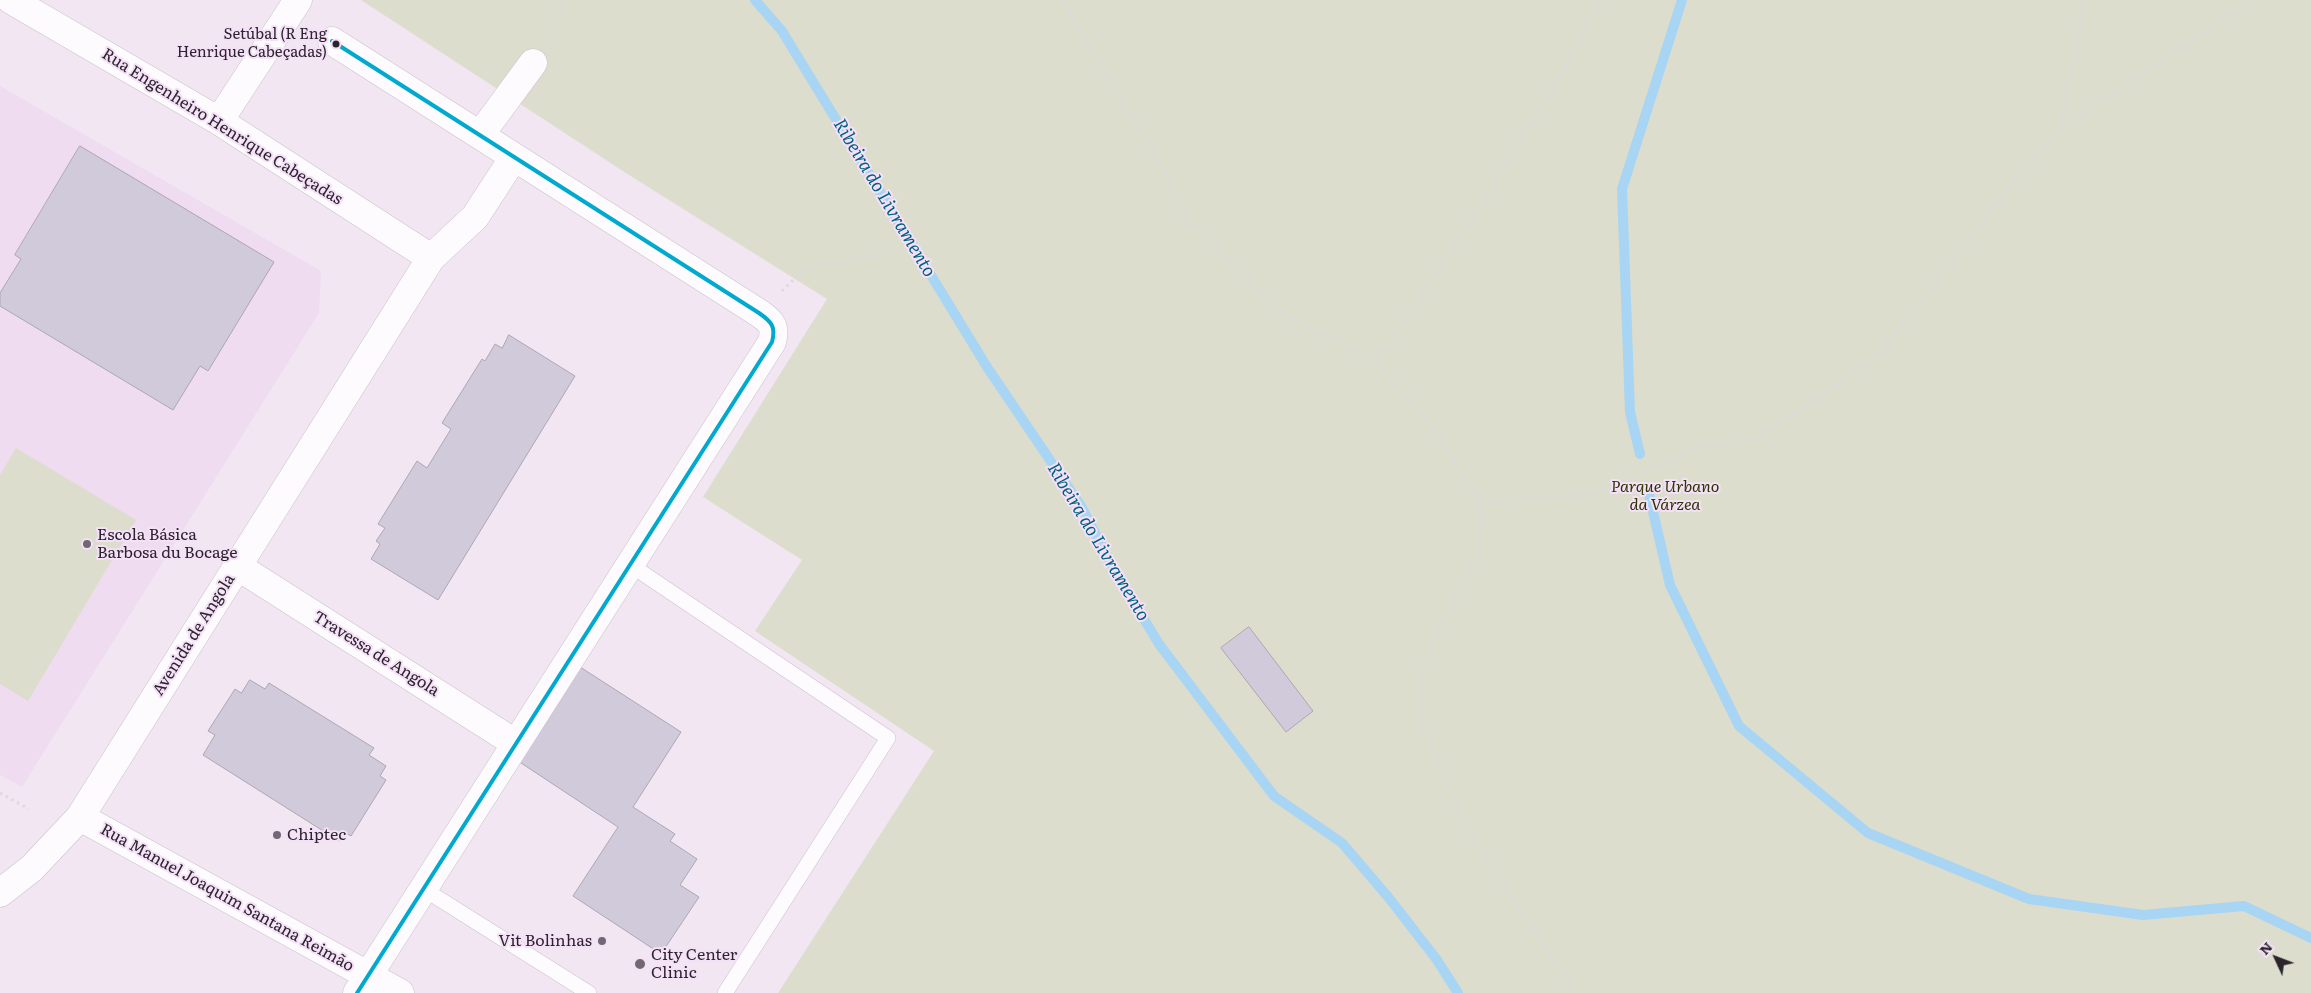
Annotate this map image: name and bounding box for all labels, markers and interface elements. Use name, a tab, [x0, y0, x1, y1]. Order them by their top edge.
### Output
place label: Setúbal (R Eng Henrique Cabeçadas)	[177, 26, 327, 61]
marker: Setúbal (R Eng Henrique Cabeçadas)	[331, 39, 341, 49]
street label: Rua Engenheiro Henrique Cabeçadas	[98, 45, 346, 209]
water label: Ribeira do Livramento	[828, 115, 940, 281]
water label: Ribeira do Livramento	[1042, 459, 1154, 625]
park label: Parque Urbano da Várzea	[1611, 477, 1719, 515]
place label: Escola Básica Barbosa du Bocage	[97, 525, 238, 563]
marker: Escola Básica Barbosa du Bocage	[81, 538, 93, 550]
street label: Avenida de Angola	[149, 571, 239, 699]
street label: Travessa de Angola	[309, 607, 443, 701]
street label: Rua Manuel Joaquim Santana Reimão	[97, 820, 357, 976]
place label: Chiptec	[287, 825, 346, 845]
marker: Chiptec	[271, 829, 283, 841]
place label: Vit Bolinhas	[499, 931, 592, 951]
north arrow	[2251, 933, 2301, 983]
marker: Vit Bolinhas	[596, 935, 608, 947]
text: N	[2254, 937, 2276, 959]
place label: City Center Clinic	[651, 945, 737, 983]
marker: City Center Clinic	[633, 957, 647, 971]

